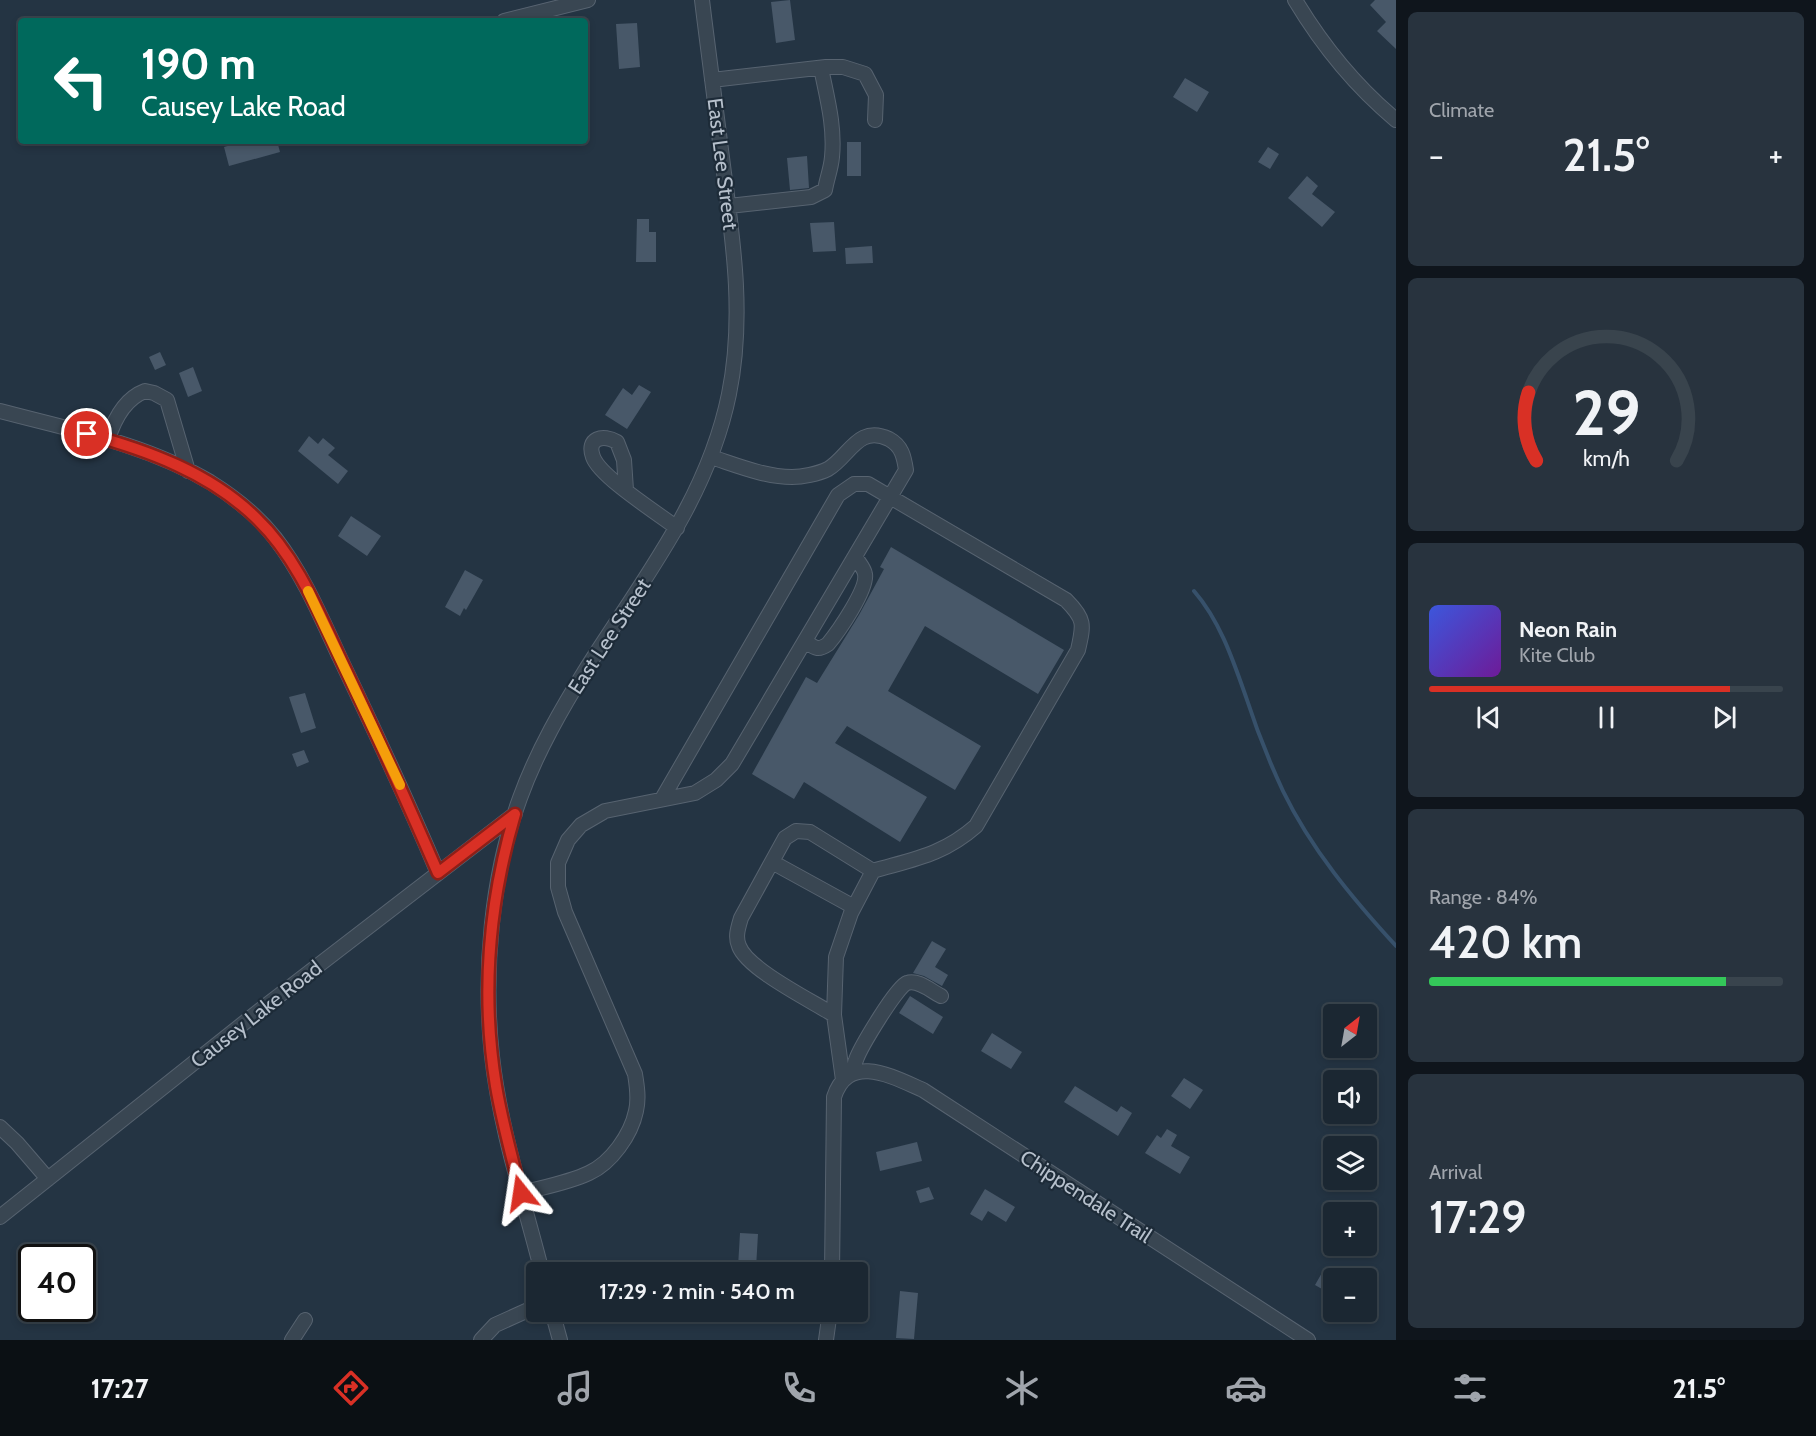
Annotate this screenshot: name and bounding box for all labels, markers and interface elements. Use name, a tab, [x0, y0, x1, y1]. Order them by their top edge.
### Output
text: 190 m	[141, 38, 256, 90]
icon: left	[42, 42, 120, 120]
text: Causey Lake Road	[141, 90, 346, 123]
street label: East Lee Street	[703, 97, 743, 231]
text: Climate	[1429, 98, 1494, 122]
text: 21.5°	[1563, 128, 1649, 182]
text: −	[1429, 135, 1444, 175]
text: +	[1768, 135, 1783, 175]
text: 29	[1572, 376, 1640, 452]
pin	[61, 408, 112, 459]
icon: arrive	[70, 417, 103, 450]
text: km/h	[1583, 446, 1629, 472]
street label: East Lee Street	[562, 574, 656, 698]
text: Neon Rain	[1519, 616, 1617, 643]
text: Kite Club	[1519, 643, 1595, 667]
icon: previous	[1472, 701, 1505, 734]
icon: pause	[1590, 701, 1623, 734]
icon: next	[1708, 701, 1741, 734]
text: Range · 84%	[1429, 885, 1537, 909]
text: 420 km	[1429, 915, 1582, 969]
street label: Causey Lake Road	[186, 955, 326, 1073]
north arrow	[1323, 1004, 1377, 1058]
map controls	[1323, 1004, 1377, 1322]
button: sound	[1323, 1070, 1377, 1124]
button: layers	[1323, 1136, 1377, 1190]
street label: Chippendale Trail	[1015, 1144, 1157, 1248]
text: Arrival	[1429, 1160, 1482, 1184]
position arrow	[489, 1161, 553, 1225]
text: 17:29	[1429, 1190, 1527, 1244]
button: +	[1323, 1202, 1377, 1256]
speed limit sign: 40	[18, 1244, 96, 1322]
button: −	[1323, 1268, 1377, 1322]
text: 17:29 · 2 min · 540 m	[599, 1278, 795, 1305]
icon: directions	[330, 1367, 372, 1409]
icon: music	[554, 1367, 596, 1409]
icon: phone	[778, 1367, 820, 1409]
icon: climate	[1001, 1367, 1043, 1409]
icon: car	[1225, 1367, 1267, 1409]
icon: filters	[1449, 1367, 1491, 1409]
text: 17:27	[91, 1372, 149, 1405]
text: 21.5°	[1673, 1372, 1725, 1405]

